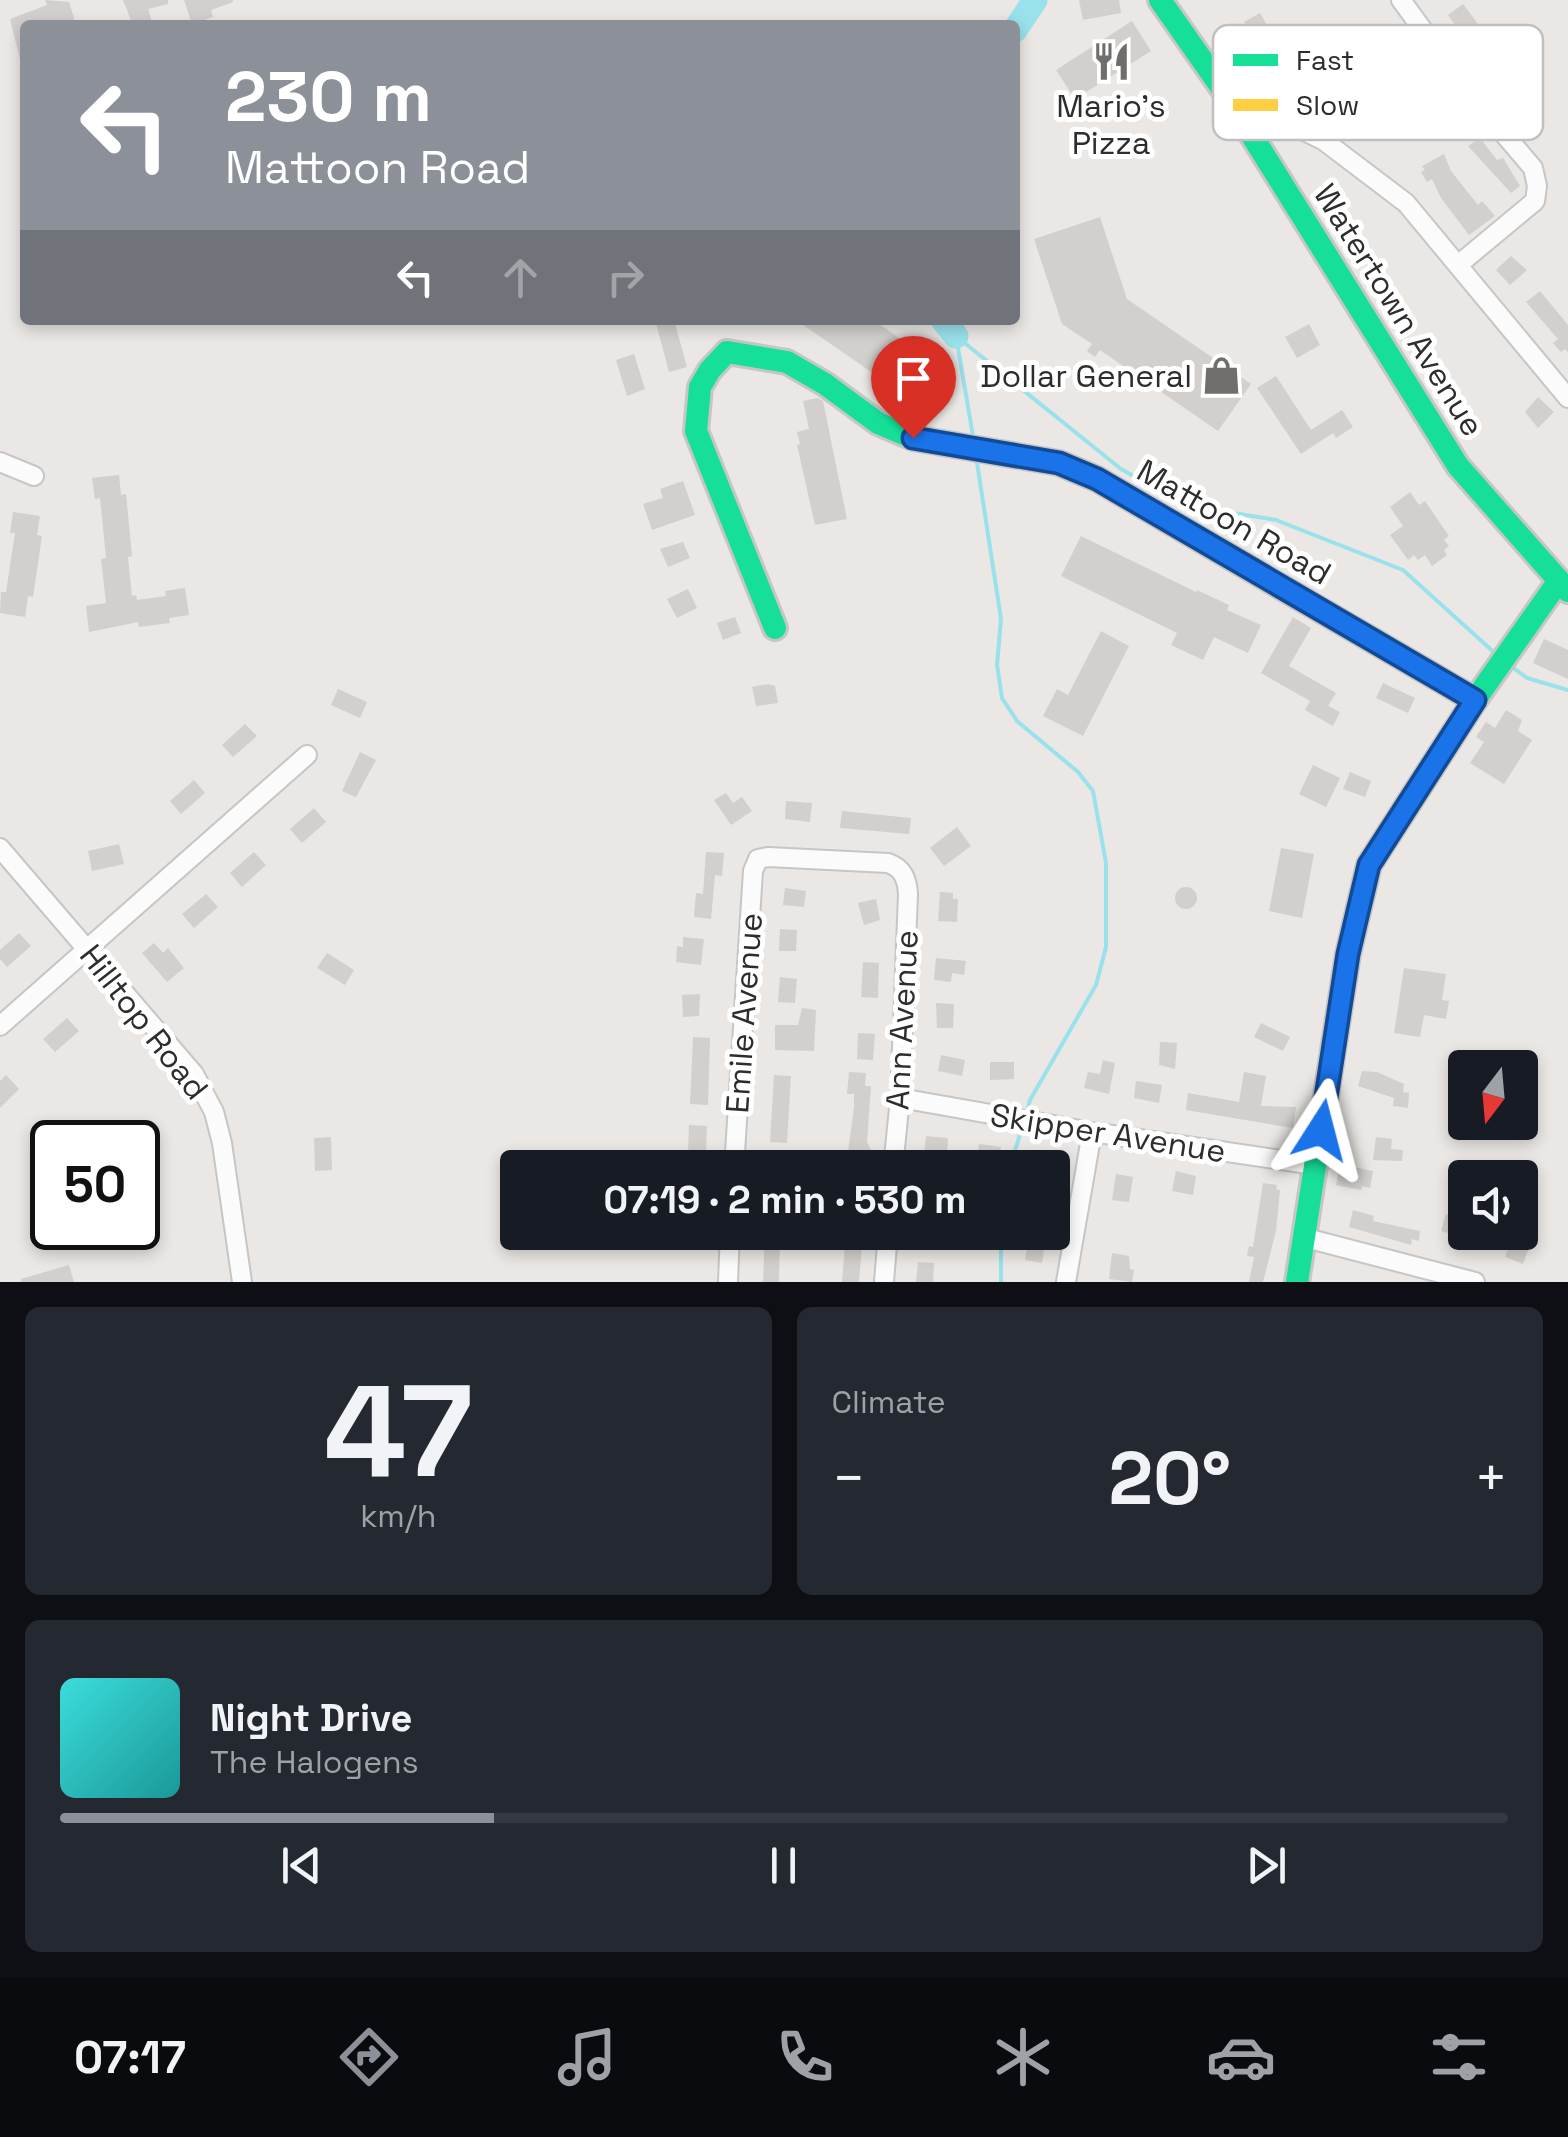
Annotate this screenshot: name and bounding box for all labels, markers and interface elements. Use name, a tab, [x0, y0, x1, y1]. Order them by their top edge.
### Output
legend	[1213, 25, 1543, 140]
restaurant icon: Mario's Pizza	[1090, 40, 1132, 82]
text: Fast	[1296, 42, 1354, 78]
text: 230 m	[225, 52, 432, 141]
icon: left	[60, 60, 190, 190]
place label: Mario's Pizza	[1056, 86, 1166, 163]
text: Slow	[1296, 87, 1359, 123]
text: Mattoon Road	[225, 139, 530, 196]
street label: Watertown Avenue	[1305, 176, 1493, 444]
icon: left	[388, 250, 443, 305]
icon: ahead	[493, 250, 548, 305]
icon: right	[598, 250, 653, 305]
pin	[871, 336, 956, 439]
icon: arrive	[886, 351, 941, 406]
shop icon: Dollar General	[1201, 355, 1243, 397]
place label: Dollar General	[980, 356, 1192, 396]
street label: Mattoon Road	[1130, 450, 1338, 594]
street label: Emile Avenue	[717, 911, 771, 1115]
street label: Ann Avenue	[877, 929, 927, 1111]
street label: Hilltop Road	[71, 936, 217, 1108]
north arrow	[1448, 1050, 1538, 1140]
map controls	[1448, 1050, 1538, 1250]
position arrow	[1269, 1078, 1373, 1182]
street label: Skipper Avenue	[987, 1095, 1229, 1171]
speed limit sign: 50	[30, 1120, 160, 1250]
button: sound	[1448, 1160, 1538, 1250]
text: 07:19 · 2 min · 530 m	[604, 1176, 966, 1224]
text: 47	[324, 1348, 473, 1514]
text: Climate	[832, 1382, 946, 1422]
text: 20°	[1108, 1430, 1231, 1526]
text: −	[832, 1443, 866, 1513]
text: +	[1474, 1443, 1508, 1513]
text: km/h	[360, 1496, 436, 1536]
text: Night Drive	[210, 1694, 412, 1742]
text: The Halogens	[210, 1742, 419, 1782]
icon: previous	[274, 1838, 329, 1893]
icon: pause	[756, 1838, 811, 1893]
icon: next	[1239, 1838, 1294, 1893]
icon: directions	[334, 2022, 404, 2092]
icon: music	[552, 2022, 622, 2092]
icon: phone	[770, 2022, 840, 2092]
icon: climate	[988, 2022, 1058, 2092]
icon: car	[1206, 2022, 1276, 2092]
icon: filters	[1424, 2022, 1494, 2092]
text: 07:17	[74, 2029, 186, 2086]

